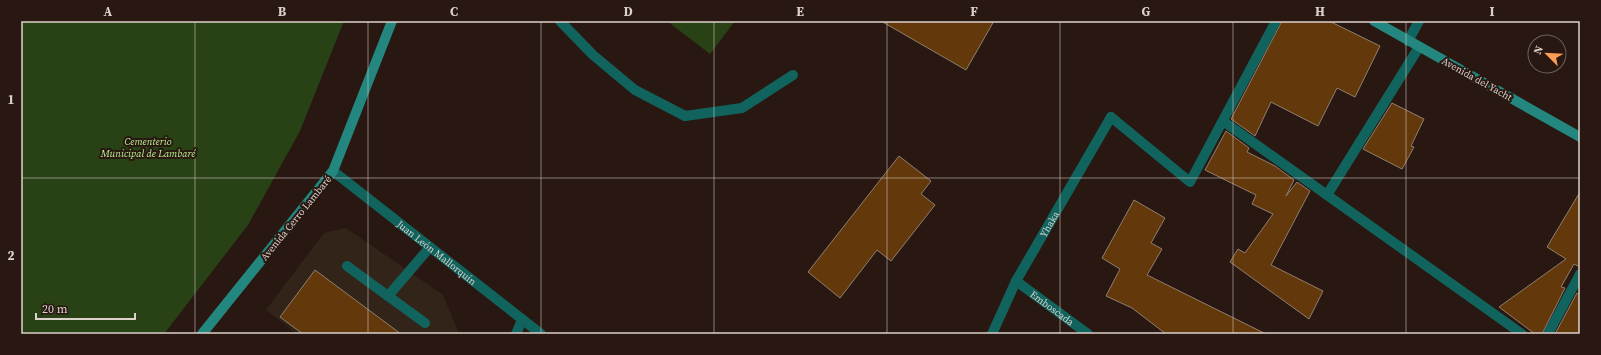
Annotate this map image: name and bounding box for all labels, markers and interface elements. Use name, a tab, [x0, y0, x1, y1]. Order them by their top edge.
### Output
text: A	[104, 3, 113, 20]
text: B	[278, 3, 287, 20]
text: C	[450, 3, 458, 20]
text: D	[623, 3, 633, 20]
text: E	[796, 3, 804, 20]
text: F	[970, 3, 978, 20]
text: G	[1142, 3, 1151, 20]
text: H	[1315, 3, 1325, 20]
text: I	[1489, 3, 1495, 20]
north arrow	[1527, 34, 1567, 74]
text: N	[1530, 43, 1547, 57]
street label: Avenida del Yacht	[1440, 54, 1515, 104]
text: 1	[7, 91, 15, 108]
park label: Cementerio Municipal de Lambaré	[100, 135, 196, 160]
street label: Avenida Cerro Lambaré	[258, 173, 334, 263]
street label: Yhaka	[1036, 208, 1062, 239]
street label: Juan León Mallorquín	[394, 217, 479, 288]
text: 2	[7, 247, 15, 264]
street label: Emboscada	[1028, 287, 1077, 329]
scale bar	[36, 295, 135, 321]
text: 20 m	[42, 301, 68, 317]

